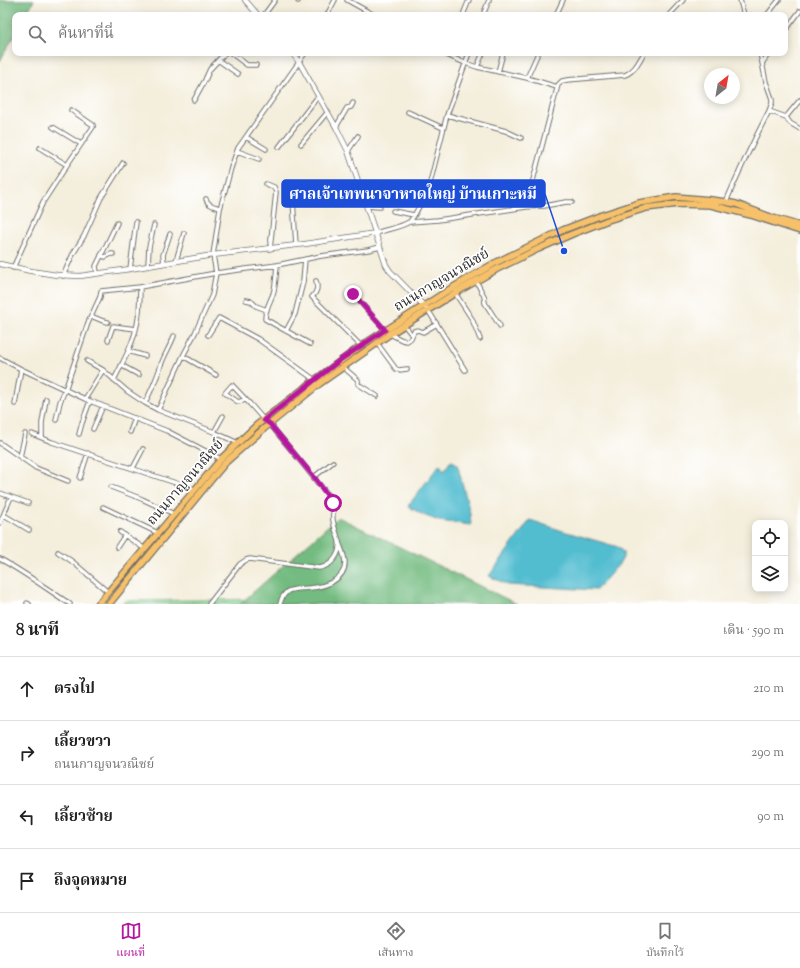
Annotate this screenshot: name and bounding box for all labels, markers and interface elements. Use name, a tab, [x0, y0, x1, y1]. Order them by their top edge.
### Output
search box	[12, 12, 788, 56]
icon: search	[26, 23, 48, 45]
text: ค้นหาที่นี่	[58, 24, 114, 45]
north arrow	[704, 68, 740, 104]
callout: ศาลเจ้าเทพนาจาหาดใหญ่ บ้านเกาะหมี	[282, 180, 545, 207]
text: ศาลเจ้าเทพนาจาหาดใหญ่ บ้านเกาะหมี	[289, 183, 537, 206]
street label: ถนนกาญจนวณิชย์	[390, 244, 493, 317]
route end	[344, 285, 362, 303]
street label: ถนนกาญจนวณิชย์	[142, 435, 229, 530]
route start	[324, 494, 342, 512]
map controls	[752, 520, 788, 592]
button: locate	[752, 520, 788, 556]
button: layers	[752, 556, 788, 592]
text: 8 นาที	[16, 619, 59, 643]
text: เดิน · 590 m	[723, 622, 784, 640]
icon: ahead	[16, 678, 38, 700]
text: ตรงไป	[54, 679, 95, 700]
text: 210 m	[753, 680, 784, 698]
text: เลี้ยวขวา	[54, 732, 111, 753]
icon: right	[16, 742, 38, 764]
text: 290 m	[751, 744, 784, 762]
text: ถนนกาญจนวณิชย์	[54, 756, 154, 774]
icon: left	[16, 806, 38, 828]
text: เลี้ยวซ้าย	[54, 807, 113, 828]
text: 90 m	[757, 808, 784, 826]
icon: arrive	[16, 870, 38, 892]
text: ถึงจุดหมาย	[54, 871, 127, 892]
tab: แผนที่	[116, 920, 145, 962]
tab: เส้นทาง	[378, 920, 414, 962]
tab: บันทึกไว้	[646, 920, 684, 962]

